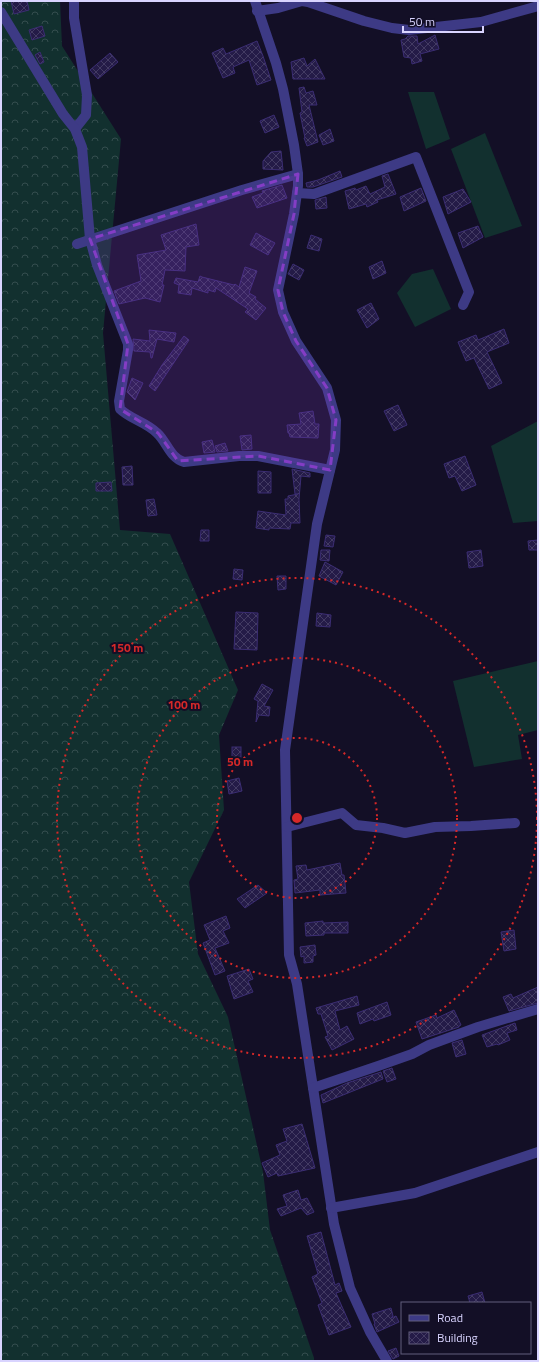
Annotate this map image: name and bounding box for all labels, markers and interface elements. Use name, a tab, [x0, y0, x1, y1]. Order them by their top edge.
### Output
scale bar	[403, 8, 483, 34]
text: 50 m	[409, 12, 435, 31]
text: 150 m	[111, 638, 143, 657]
text: 100 m	[168, 695, 200, 714]
text: 50 m	[227, 752, 253, 771]
centre of rings	[290, 811, 304, 825]
legend	[401, 1302, 531, 1354]
text: Road	[437, 1308, 463, 1327]
text: Building	[437, 1328, 478, 1347]

